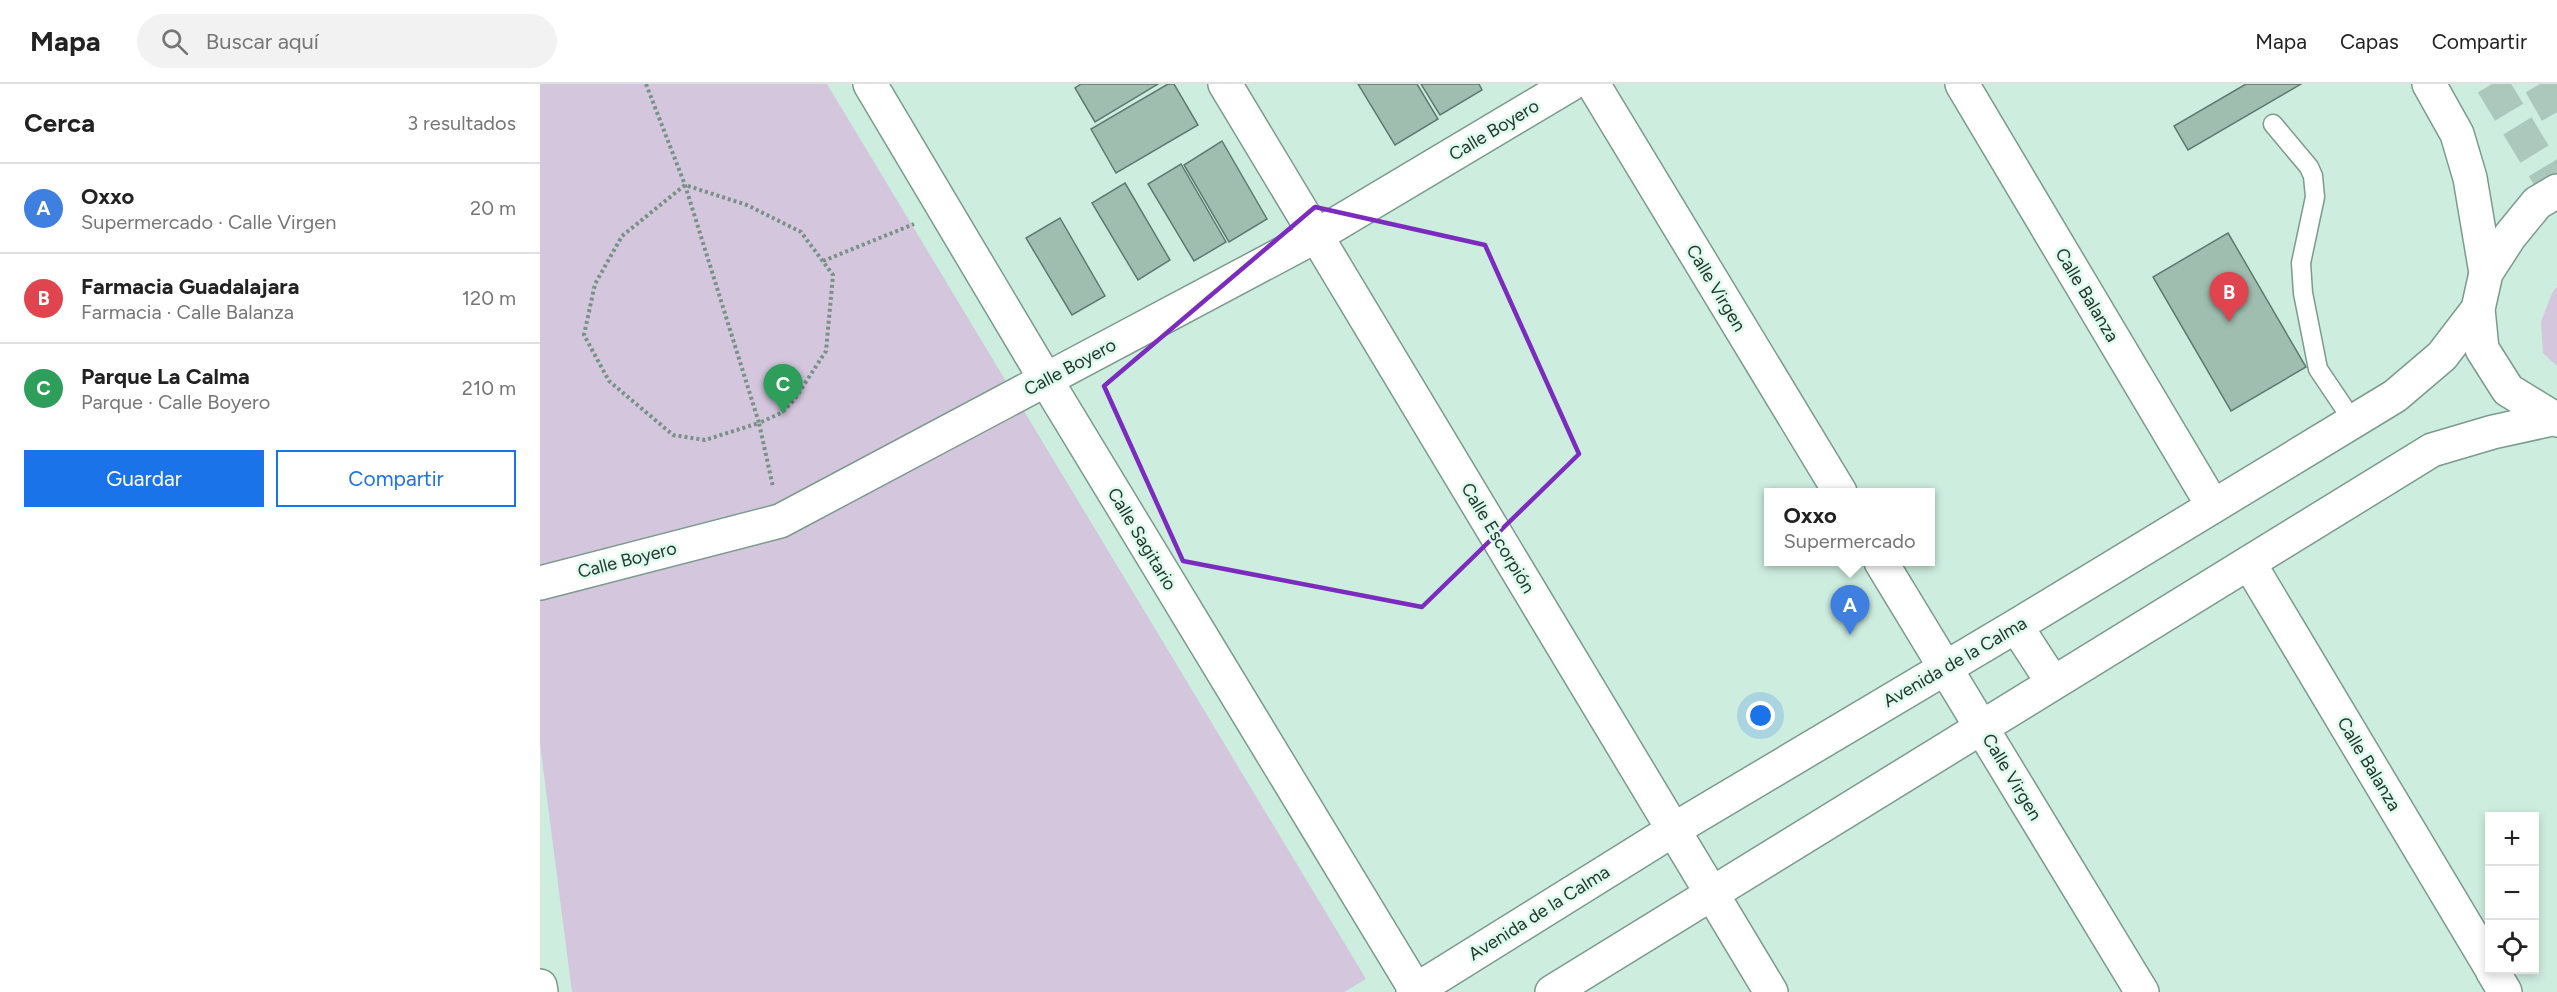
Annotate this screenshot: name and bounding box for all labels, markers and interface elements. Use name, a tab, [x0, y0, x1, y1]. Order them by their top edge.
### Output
search box	[137, 14, 557, 68]
text: Mapa	[30, 24, 101, 58]
icon: search	[158, 25, 191, 58]
text: Buscar aquí	[206, 28, 319, 55]
text: Mapa	[2255, 29, 2307, 54]
text: Capas	[2340, 29, 2399, 54]
text: Compartir	[2432, 29, 2527, 54]
street label: Calle Boyero	[1445, 95, 1543, 165]
text: Cerca	[24, 107, 95, 139]
text: 3 resultados	[407, 111, 516, 135]
text: Oxxo	[81, 183, 134, 210]
text: A	[36, 196, 51, 220]
text: 20 m	[470, 196, 516, 220]
text: Supermercado · Calle Virgen	[81, 210, 336, 234]
street label: Calle Virgen	[1681, 241, 1751, 335]
street label: Calle Balanza	[2050, 244, 2124, 346]
pin: B	[2210, 272, 2248, 322]
text: Farmacia Guadalajara	[81, 273, 299, 300]
text: B	[37, 286, 50, 310]
text: 120 m	[462, 286, 516, 310]
text: Farmacia · Calle Balanza	[81, 300, 294, 324]
street label: Calle Boyero	[1020, 334, 1120, 400]
text: Parque La Calma	[81, 363, 250, 390]
pin: C	[764, 364, 802, 414]
text: C	[36, 376, 51, 400]
text: 210 m	[462, 376, 516, 400]
text: Parque · Calle Boyero	[81, 390, 270, 414]
button: Guardar	[24, 450, 264, 507]
button: Compartir	[276, 450, 516, 507]
street label: Calle Escorpión	[1456, 479, 1540, 597]
street label: Calle Sagitario	[1103, 484, 1181, 594]
popup	[1764, 488, 1935, 566]
text: Oxxo	[1784, 502, 1837, 529]
text: Supermercado	[1784, 529, 1915, 553]
street label: Calle Boyero	[575, 537, 679, 583]
pin: A	[1830, 586, 1870, 635]
street label: Avenida de la Calma	[1879, 612, 2031, 712]
your location	[1746, 701, 1775, 730]
street label: Calle Balanza	[2332, 713, 2406, 815]
street label: Calle Virgen	[1977, 730, 2047, 824]
map controls	[2485, 812, 2539, 974]
button: +	[2485, 812, 2539, 866]
street label: Avenida de la Calma	[1464, 861, 1614, 965]
button: −	[2485, 866, 2539, 920]
button: locate	[2485, 920, 2539, 974]

